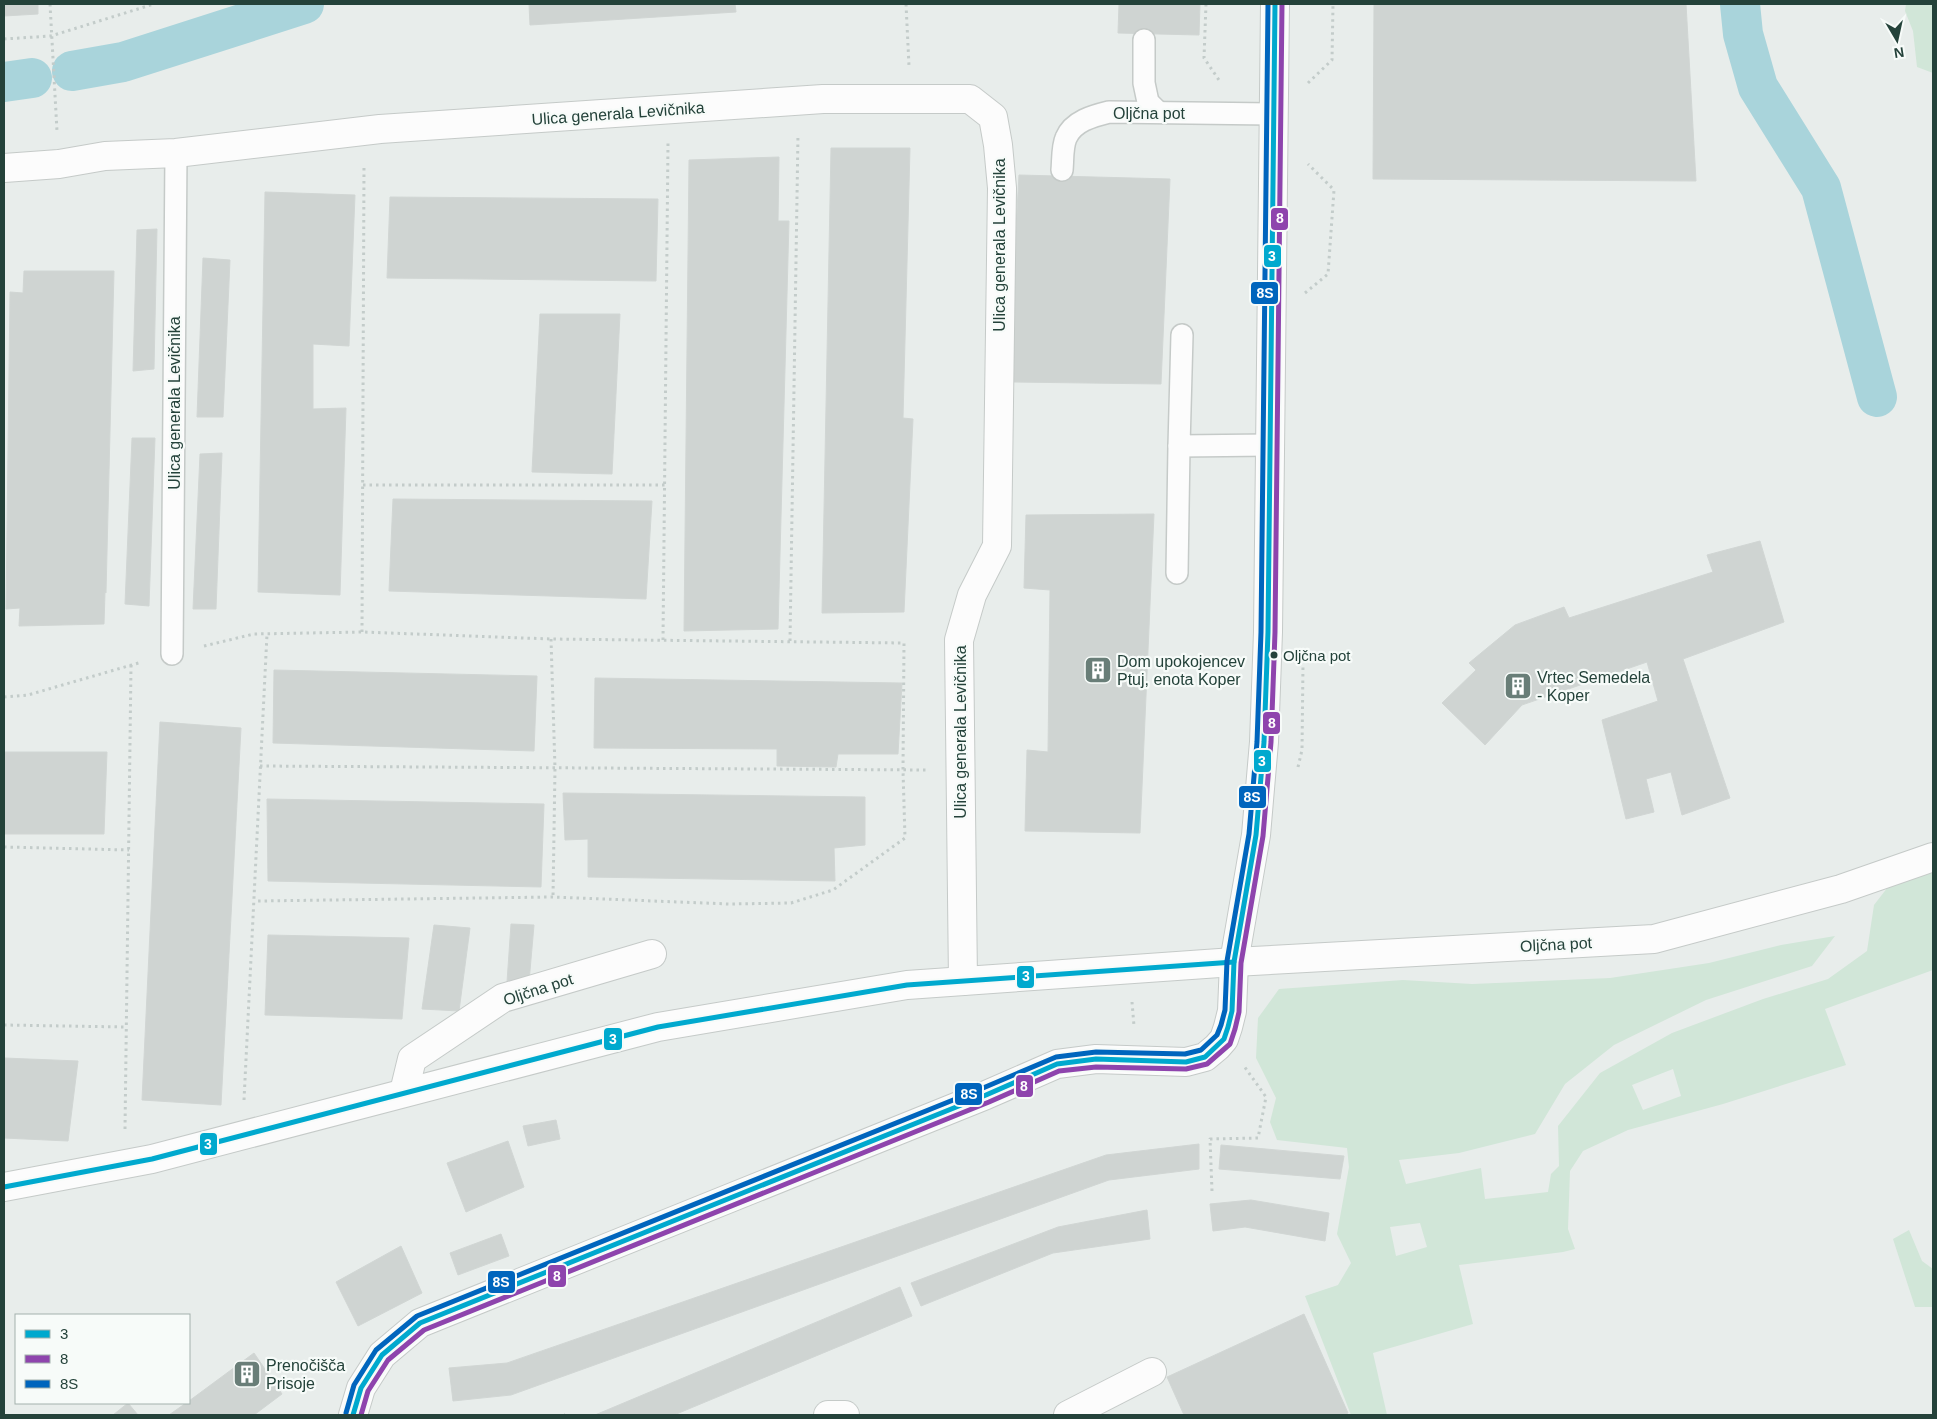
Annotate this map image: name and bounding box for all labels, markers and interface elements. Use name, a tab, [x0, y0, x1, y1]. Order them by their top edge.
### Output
north arrow	[1872, 15, 1922, 65]
text: N	[1893, 44, 1905, 62]
street label: Ulica generala Levičnika	[531, 99, 705, 128]
street label: Oljčna pot	[1113, 105, 1186, 122]
street label: Ulica generala Levičnika	[991, 158, 1008, 332]
line badge: 8	[1270, 207, 1289, 231]
text: 8	[1276, 210, 1284, 226]
line badge: 3	[1263, 244, 1282, 268]
text: 3	[1268, 248, 1276, 264]
line badge: 8S	[1250, 281, 1279, 305]
text: 8S	[1256, 285, 1274, 301]
street label: Ulica generala Levičnika	[166, 316, 183, 490]
street label: Ulica generala Levičnika	[952, 645, 969, 819]
place label: Oljčna pot	[1283, 647, 1351, 664]
marker: Oljčna pot	[1269, 650, 1279, 660]
place label: Dom upokojencev Ptuj, enota Koper	[1117, 653, 1245, 688]
building icon: Dom upokojencev Ptuj, enota Koper	[1083, 655, 1113, 685]
place label: Vrtec Semedela - Koper	[1537, 669, 1650, 704]
building icon: Vrtec Semedela - Koper	[1503, 671, 1533, 701]
line badge: 8	[1262, 711, 1281, 735]
text: 8	[1268, 715, 1276, 731]
line badge: 3	[1253, 749, 1272, 773]
text: 3	[1258, 753, 1266, 769]
line badge: 8S	[1238, 785, 1267, 809]
text: 8S	[1243, 789, 1261, 805]
street label: Oljčna pot	[1520, 934, 1593, 955]
line badge: 3	[1016, 965, 1035, 989]
text: 3	[1022, 968, 1030, 984]
street label: Oljčna pot	[501, 970, 576, 1009]
line badge: 3	[603, 1027, 623, 1051]
text: 3	[609, 1031, 617, 1047]
line badge: 8	[1015, 1074, 1034, 1098]
text: 8	[1020, 1078, 1028, 1094]
line badge: 8S	[954, 1082, 983, 1106]
text: 8S	[960, 1086, 978, 1102]
line badge: 3	[199, 1132, 218, 1156]
text: 3	[204, 1136, 212, 1152]
line badge: 8	[547, 1264, 567, 1288]
text: 8	[553, 1268, 561, 1284]
line badge: 8S	[487, 1270, 516, 1294]
text: 8S	[492, 1274, 510, 1290]
legend	[15, 1314, 190, 1404]
text: 3	[60, 1325, 68, 1342]
text: 8	[60, 1350, 68, 1367]
place label: Prenočišča Prisoje	[266, 1357, 345, 1392]
building icon: Prenočišča Prisoje	[232, 1359, 262, 1389]
text: 8S	[60, 1375, 78, 1392]

